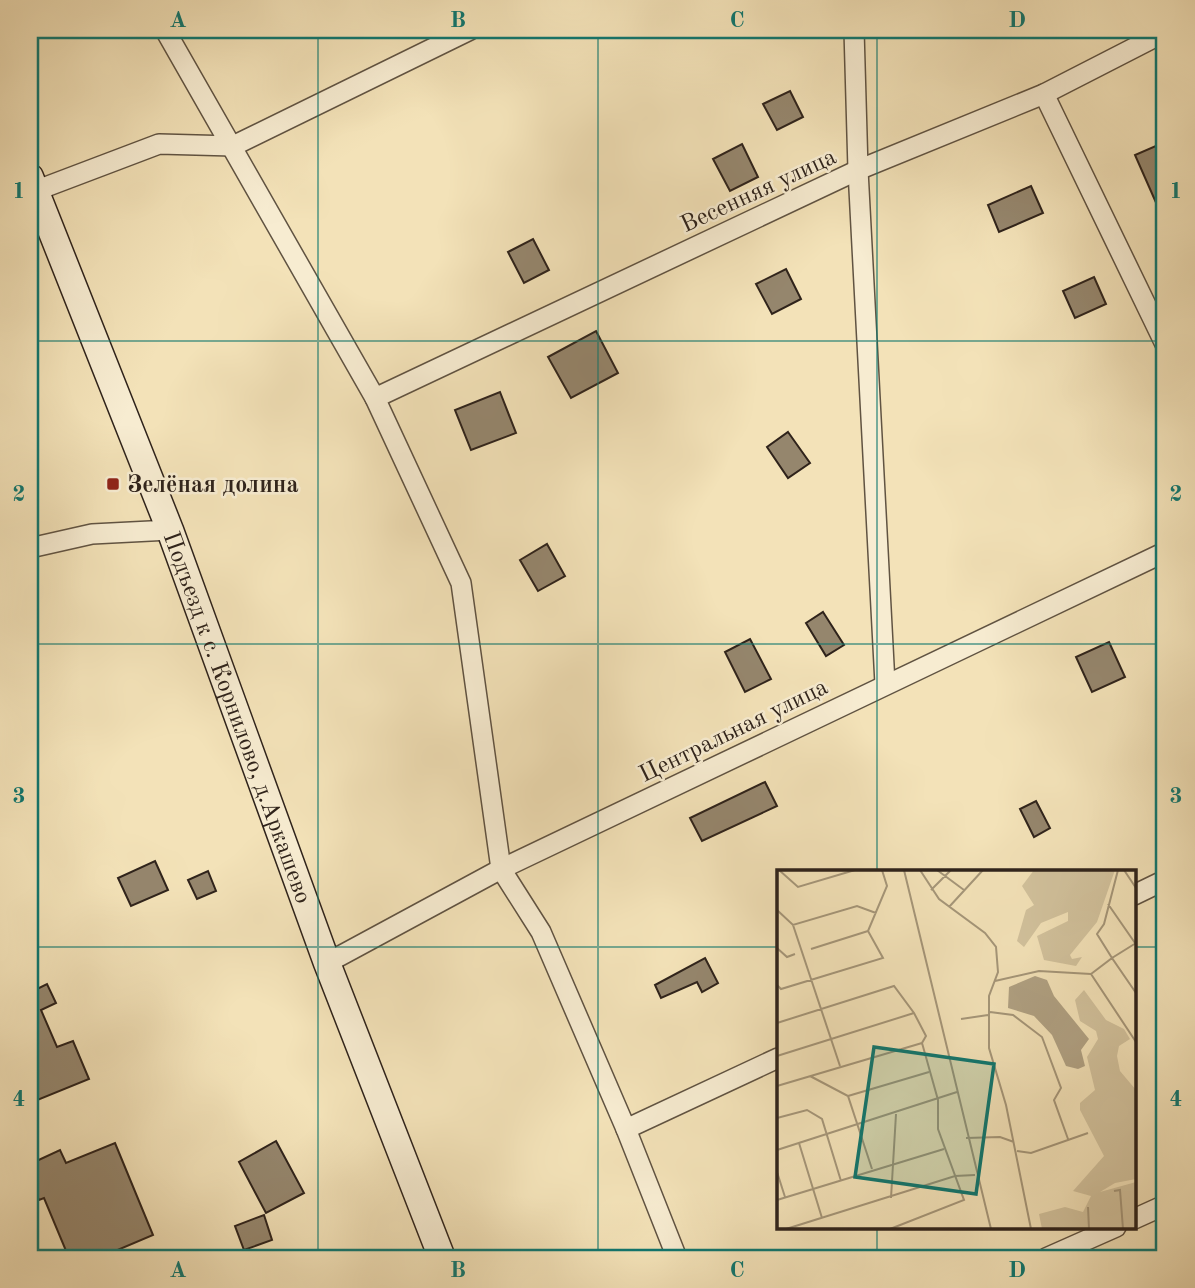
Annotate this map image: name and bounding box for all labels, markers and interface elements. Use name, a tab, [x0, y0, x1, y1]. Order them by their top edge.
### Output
text: A	[169, 9, 187, 32]
text: B	[450, 9, 466, 32]
text: C	[729, 9, 745, 32]
text: D	[1008, 9, 1026, 32]
street label: Весенняя улица	[677, 145, 840, 238]
text: 1	[12, 180, 26, 203]
text: 1	[1169, 180, 1183, 203]
place label: Зелёная долина	[127, 474, 299, 498]
marker: Зелёная долина	[105, 476, 121, 492]
text: 2	[12, 483, 26, 506]
text: 2	[1169, 483, 1183, 506]
street label: Подъезд к с. Корнилово, д.Аркашево	[158, 529, 314, 907]
street label: Центральная улица	[636, 676, 832, 788]
text: 3	[12, 785, 26, 808]
text: 3	[1169, 785, 1183, 808]
inset map	[777, 870, 1136, 1228]
text: 4	[12, 1088, 26, 1111]
text: 4	[1169, 1088, 1183, 1111]
text: A	[169, 1259, 187, 1282]
text: B	[450, 1259, 466, 1282]
text: C	[729, 1259, 745, 1282]
text: D	[1008, 1259, 1026, 1282]

